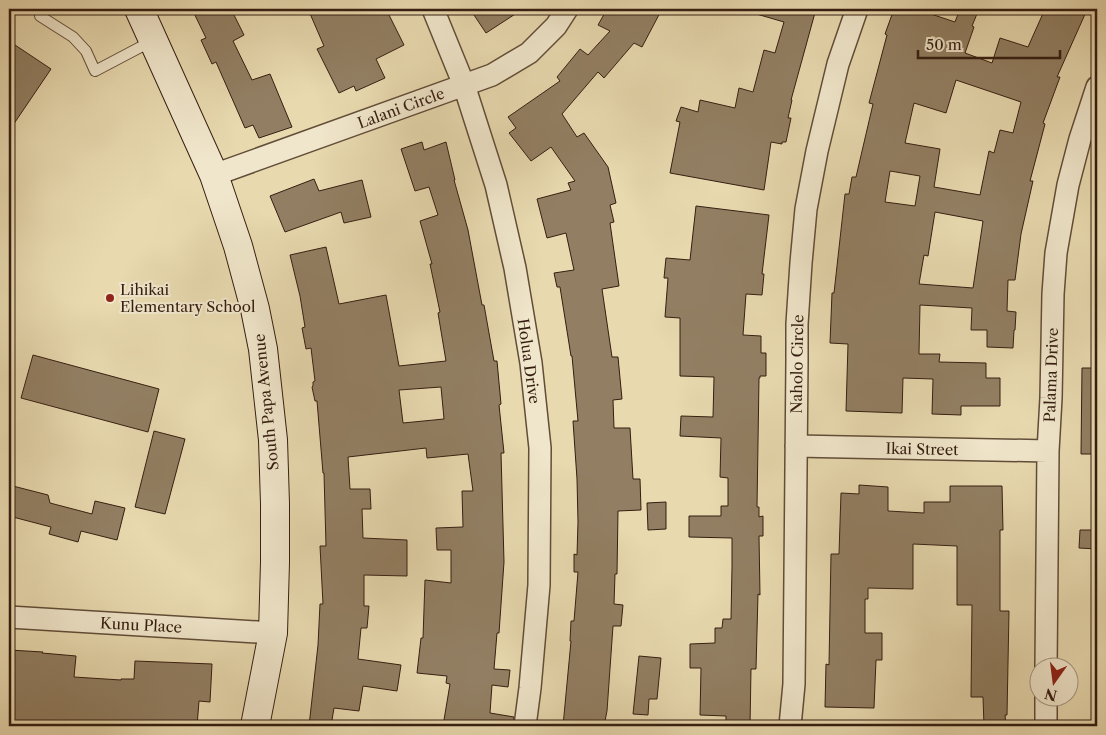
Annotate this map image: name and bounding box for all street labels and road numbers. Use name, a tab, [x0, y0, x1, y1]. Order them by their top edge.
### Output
street label: Lalani Circle	[355, 84, 447, 132]
street label: Naholo Circle	[787, 314, 807, 414]
street label: Holua Drive	[514, 317, 544, 405]
street label: Palama Drive	[1040, 327, 1062, 423]
street label: South Papa Avenue	[249, 333, 283, 471]
street label: Ikai Street	[885, 439, 959, 459]
street label: Kunu Place	[100, 613, 182, 637]

